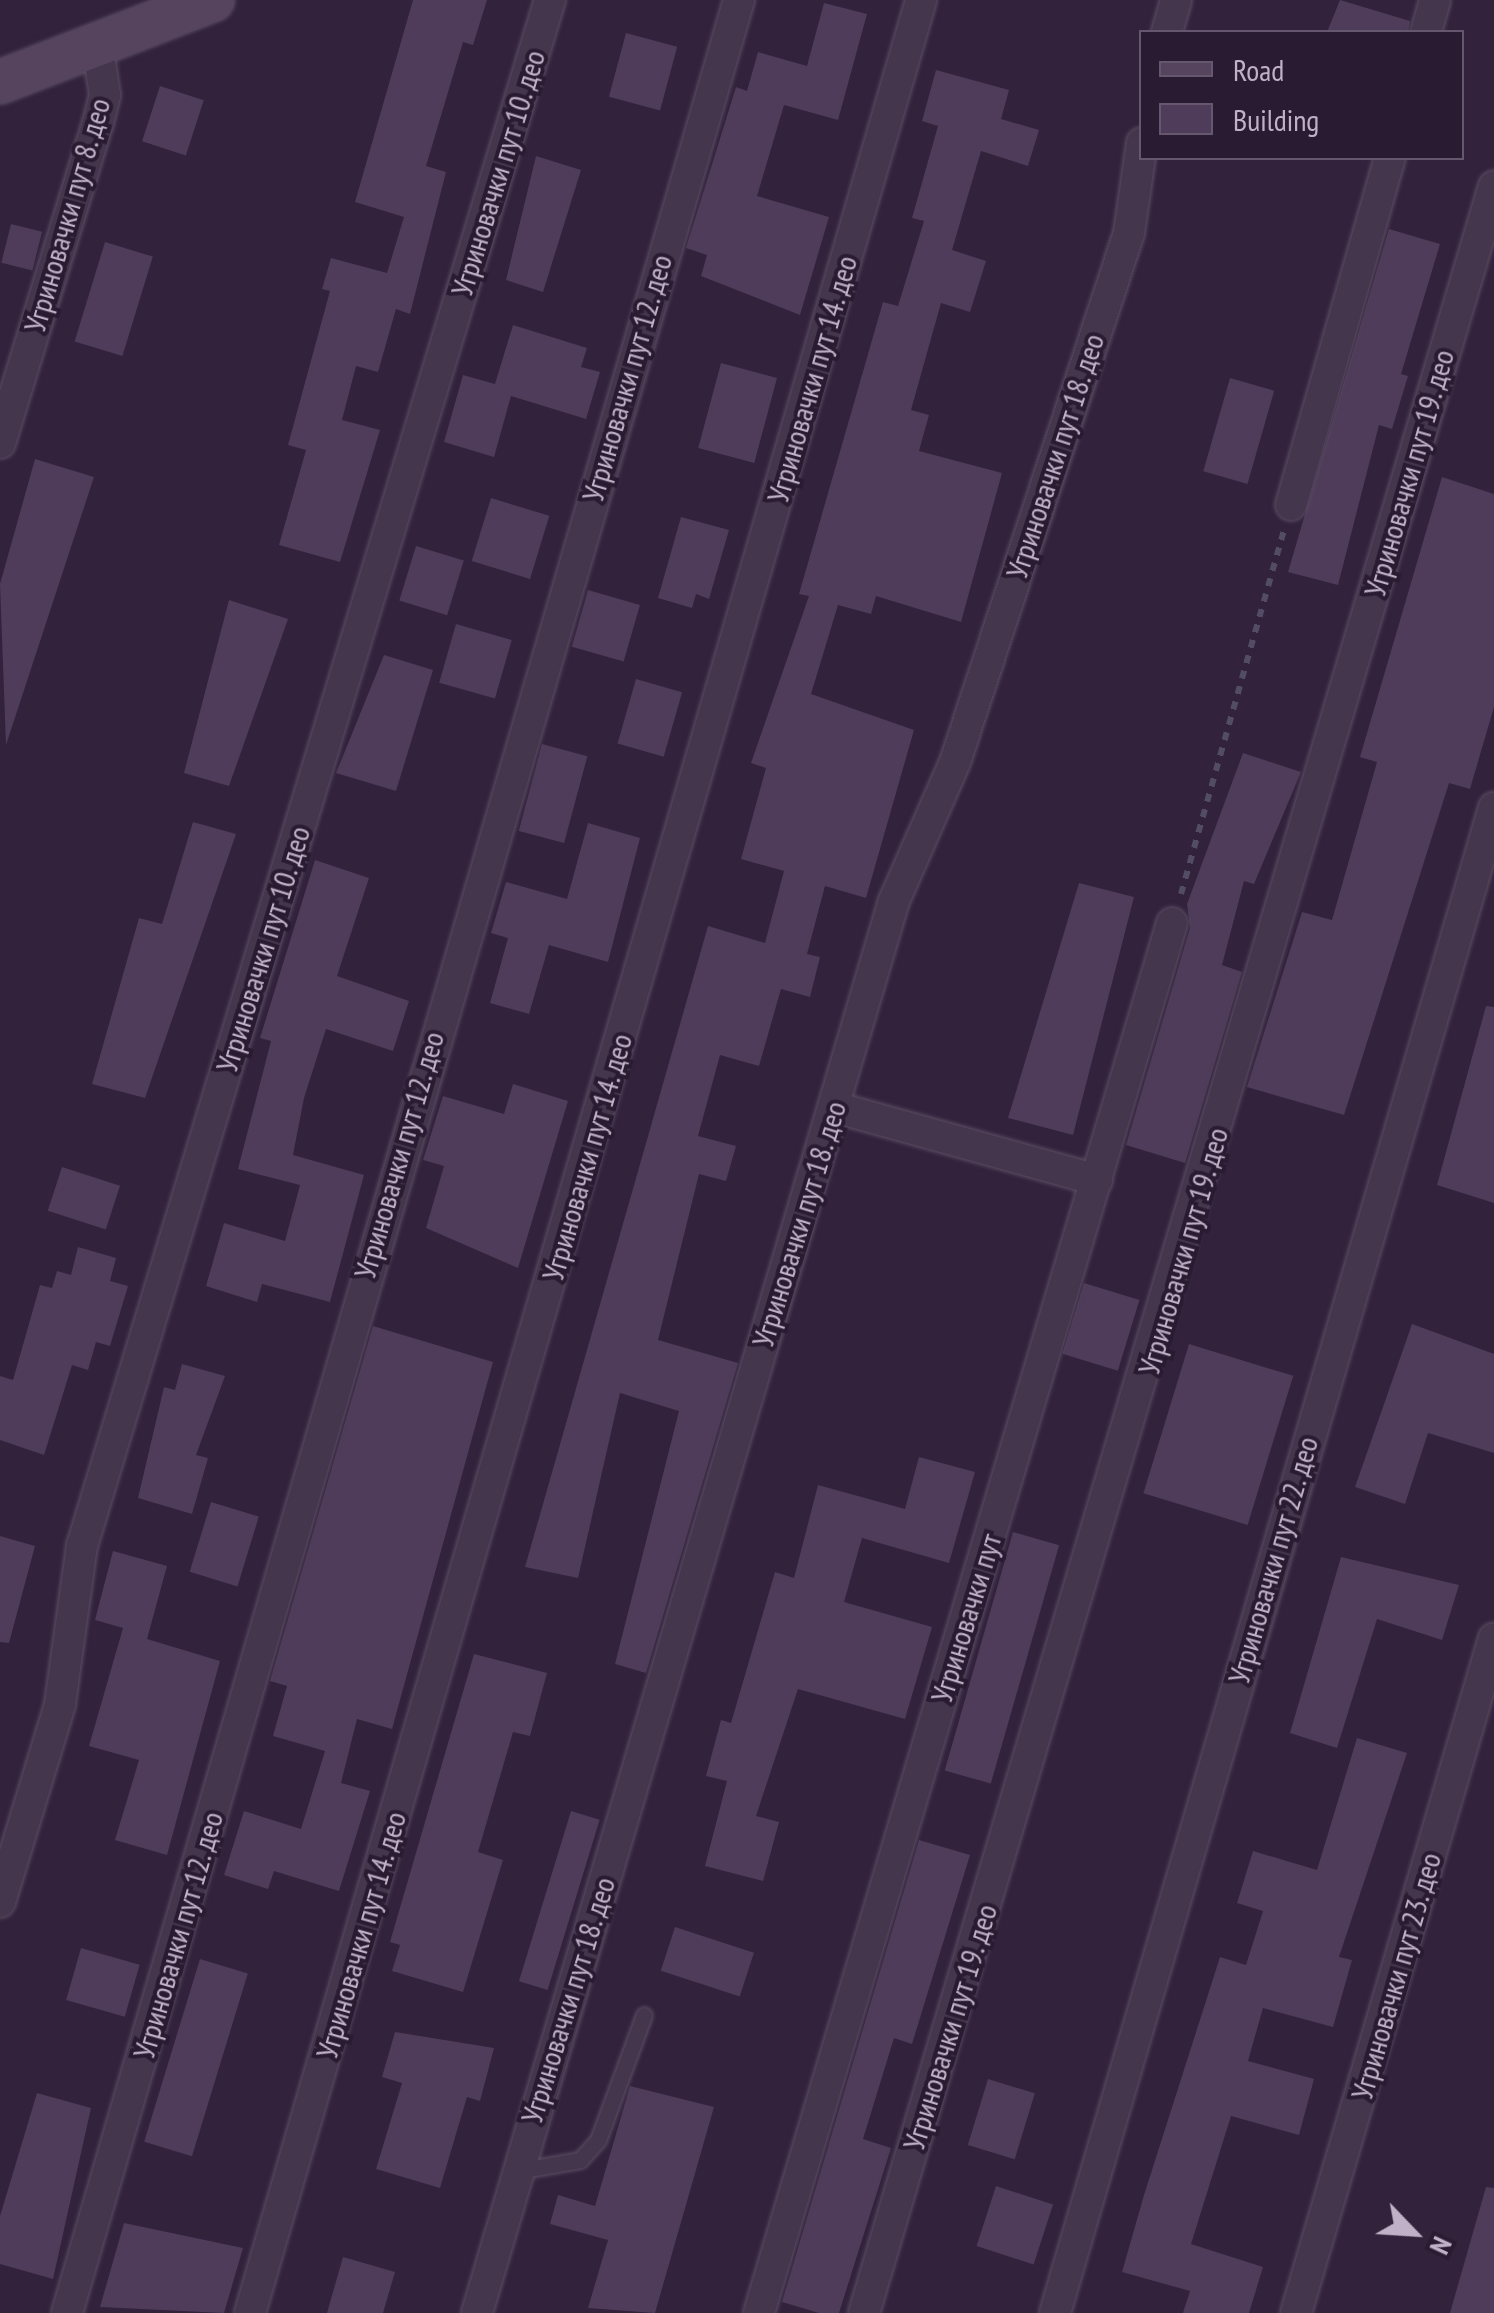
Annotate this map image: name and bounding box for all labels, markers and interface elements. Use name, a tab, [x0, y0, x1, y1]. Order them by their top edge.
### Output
legend	[1139, 30, 1464, 160]
street label: Угриновачки пут 10. део	[443, 45, 553, 301]
text: Road	[1233, 50, 1284, 89]
street label: Угриновачки пут 8. део	[16, 93, 118, 337]
text: Building	[1233, 100, 1319, 139]
street label: Угриновачки пут 12. део	[574, 249, 680, 507]
street label: Угриновачки пут 14. део	[759, 250, 865, 508]
street label: Угриновачки пут 18. део	[998, 328, 1112, 584]
street label: Угриновачки пут 19. део	[1356, 344, 1462, 602]
street label: Угриновачки пут 10. део	[208, 821, 318, 1077]
street label: Угриновачки пут 12. део	[346, 1026, 452, 1284]
street label: Угриновачки пут 14. део	[534, 1028, 640, 1286]
street label: Угриновачки пут 18. део	[744, 1096, 854, 1352]
street label: Угриновачки пут 19. део	[1130, 1122, 1236, 1380]
street label: Угриновачки пут 22. део	[1220, 1431, 1326, 1689]
street label: Угриновачки пут	[923, 1529, 1009, 1707]
street label: Угриновачки пут 12. део	[125, 1806, 231, 2064]
street label: Угриновачки пут 14. део	[308, 1806, 414, 2064]
street label: Угриновачки пут 23. део	[1343, 1847, 1449, 2105]
street label: Угриновачки пут 18. део	[513, 1872, 623, 2128]
street label: Угриновачки пут 19. део	[895, 1899, 1005, 2155]
north arrow	[1364, 2183, 1464, 2283]
text: N	[1422, 2231, 1462, 2261]

